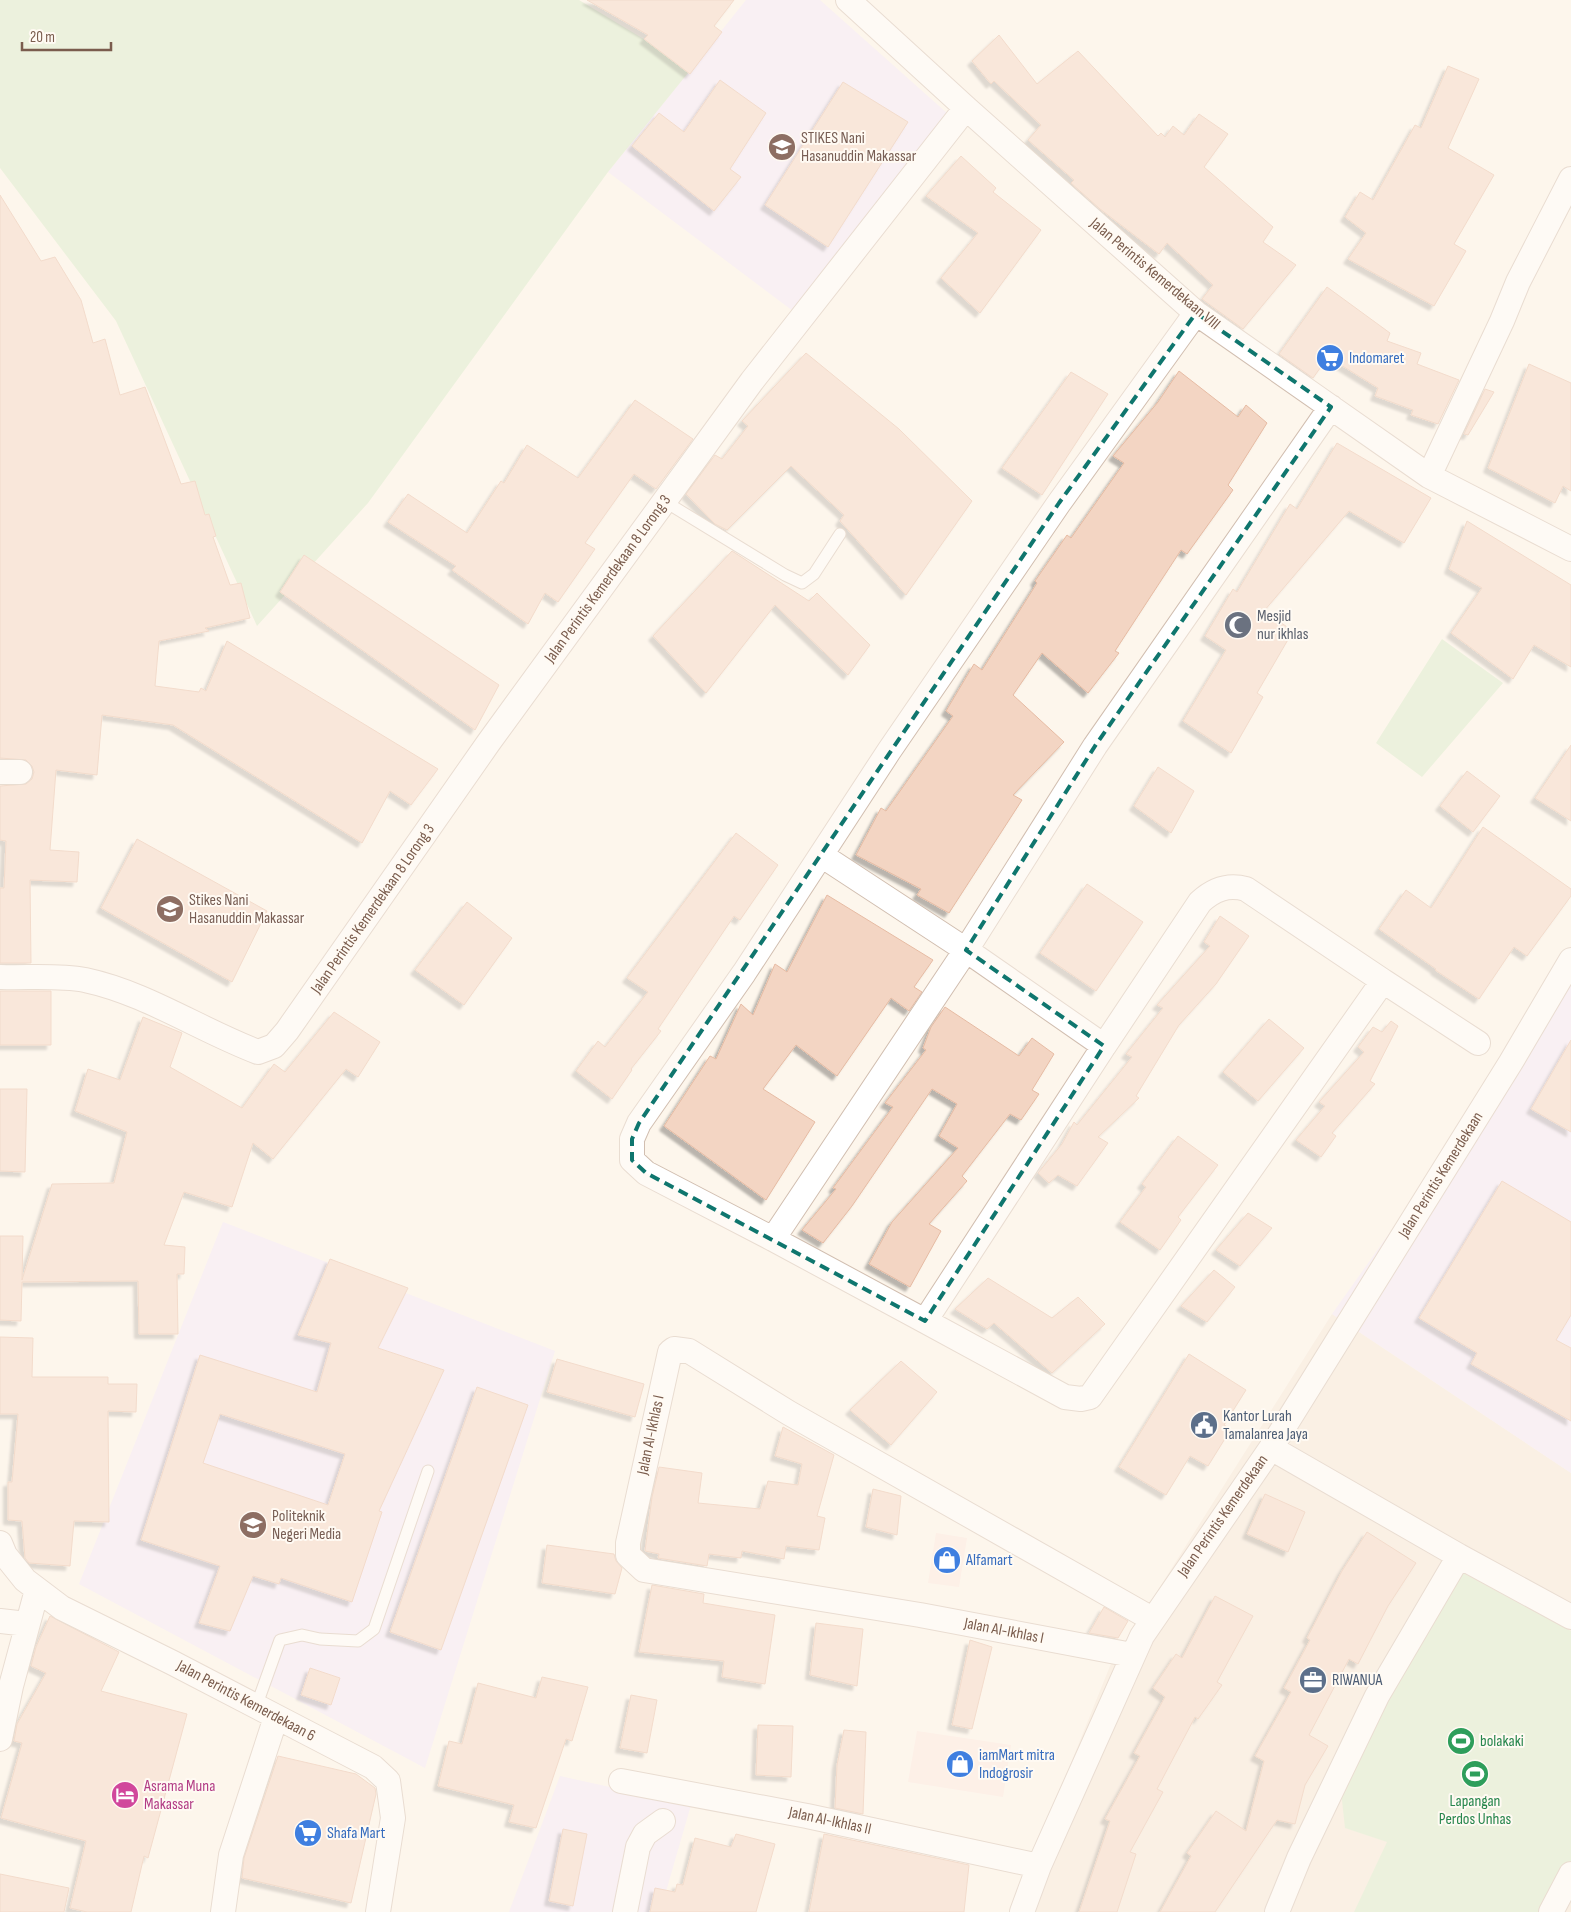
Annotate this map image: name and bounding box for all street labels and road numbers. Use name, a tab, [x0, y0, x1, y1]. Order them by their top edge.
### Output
street label: Jalan Perintis Kemerdekaan VIII	[1085, 213, 1224, 334]
street label: Jalan Perintis Kemerdekaan 8 Lorong 3	[540, 491, 675, 667]
street label: Jalan Perintis Kemerdekaan 8 Lorong 3	[307, 821, 439, 998]
street label: Jalan Perintis Kemerdekaan	[1394, 1109, 1487, 1242]
street label: Jalan Al-Ikhlas I	[633, 1394, 669, 1477]
street label: Jalan Perintis Kemerdekaan	[1173, 1451, 1272, 1582]
street label: Jalan Al-Ikhlas I	[962, 1614, 1045, 1648]
street label: Jalan Perintis Kemerdekaan 6	[173, 1656, 319, 1746]
street label: Jalan Al-Ikhlas II	[786, 1803, 873, 1839]

